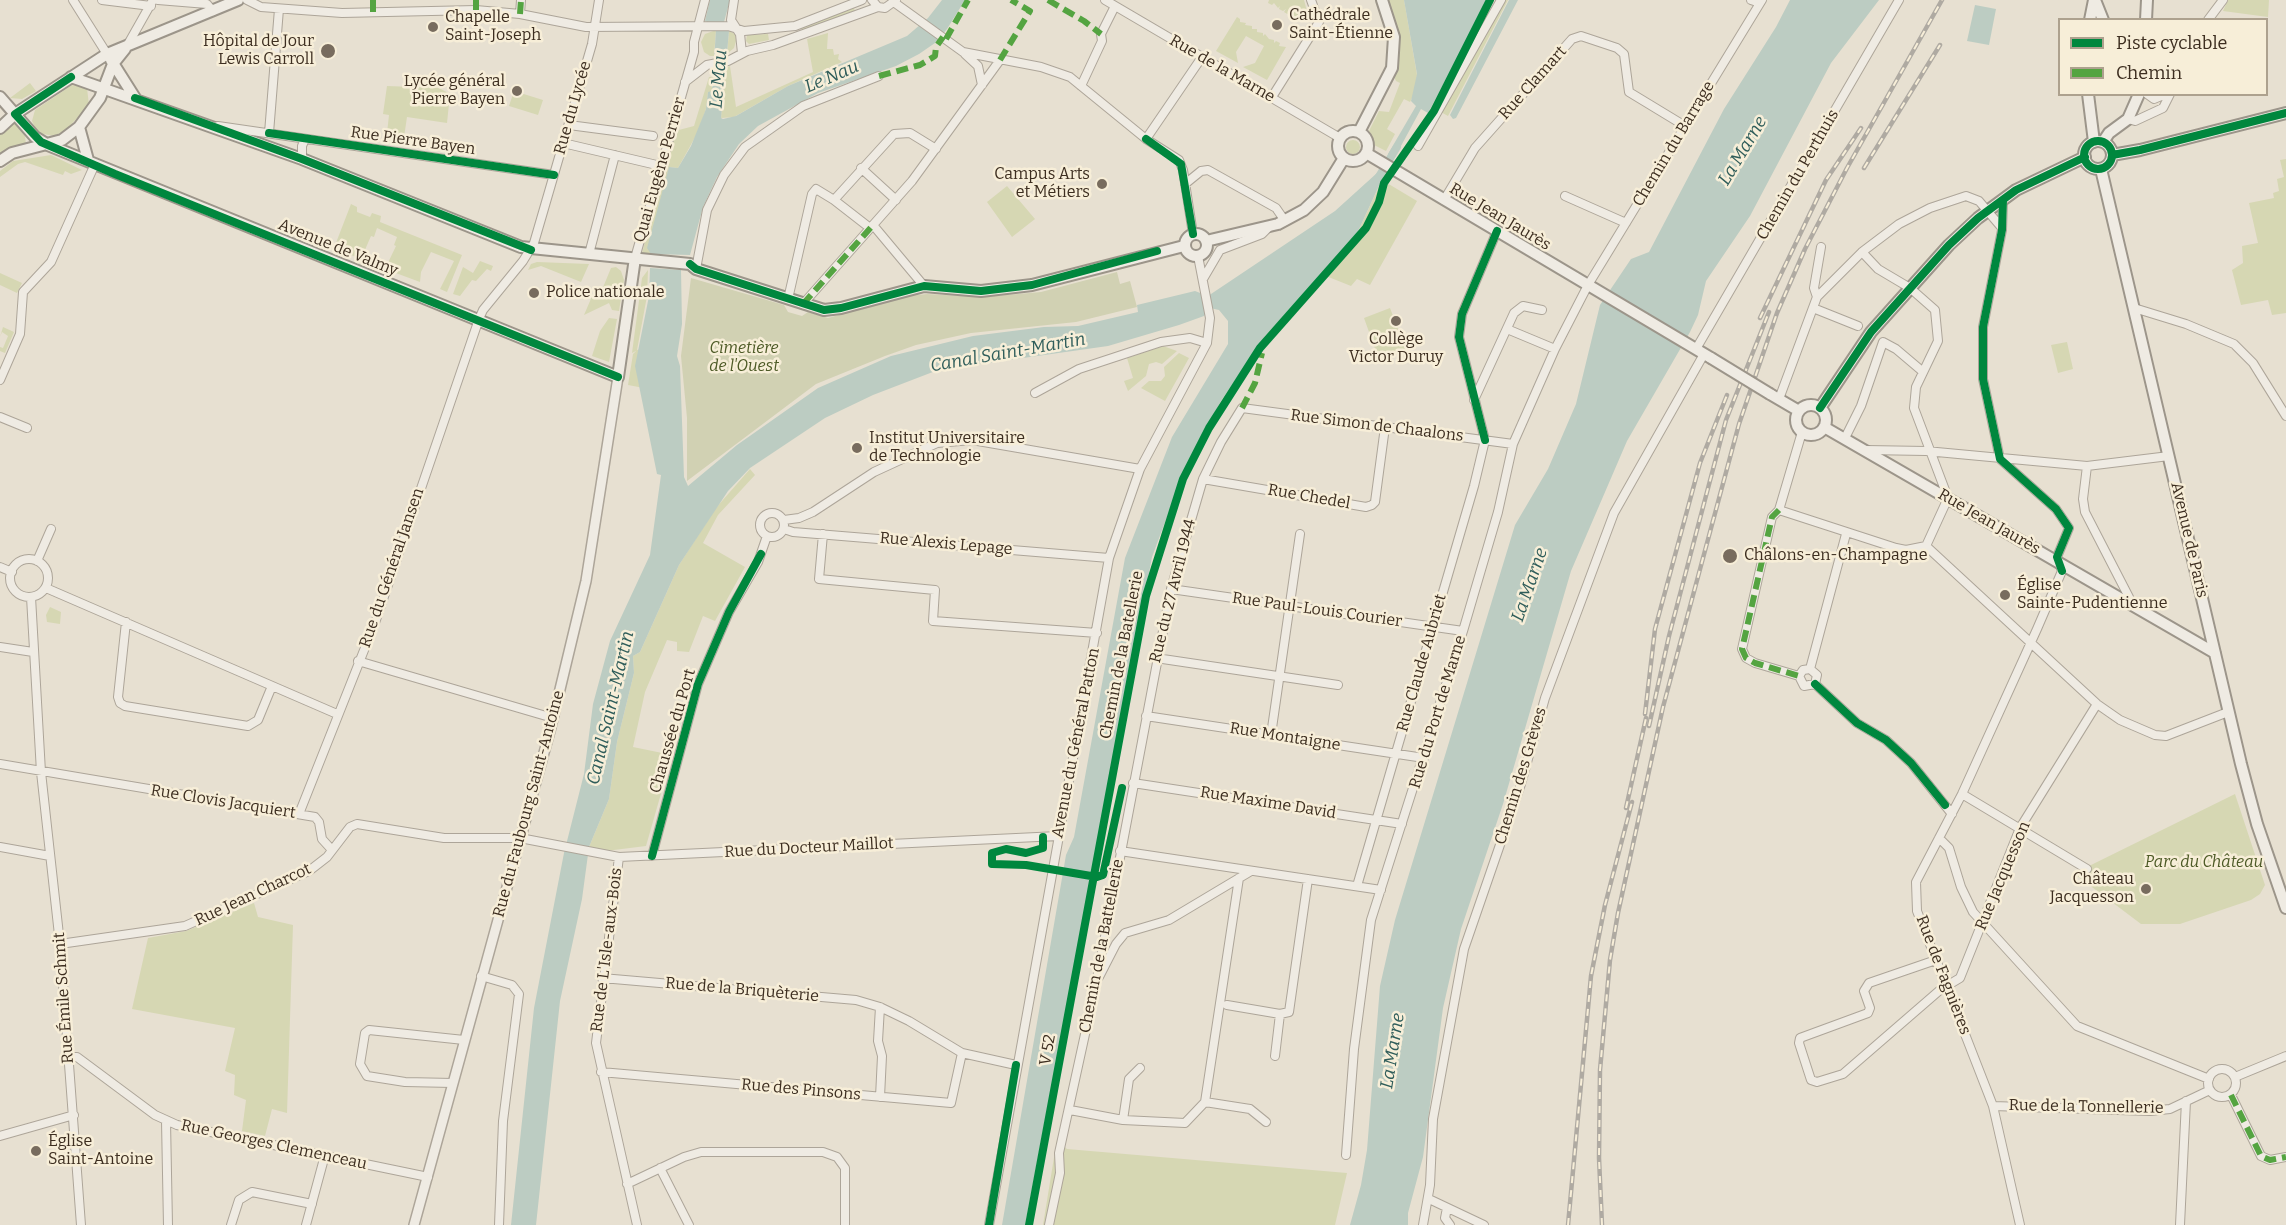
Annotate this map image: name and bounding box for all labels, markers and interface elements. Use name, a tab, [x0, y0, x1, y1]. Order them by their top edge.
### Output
place label: Cathédrale Saint-Étienne	[1289, 6, 1393, 44]
place label: Chapelle Saint-Joseph	[445, 8, 541, 46]
marker: Cathédrale Saint-Étienne	[1270, 18, 1284, 32]
legend	[2058, 18, 2268, 96]
marker: Chapelle Saint-Joseph	[426, 20, 440, 34]
street label: Rue de la Marne	[1166, 31, 1278, 107]
place label: Hôpital de Jour Lewis Carroll	[203, 32, 314, 70]
text: Piste cyclable	[2116, 32, 2227, 54]
marker: Hôpital de Jour Lewis Carroll	[319, 42, 337, 60]
street label: Rue Clamart	[1495, 42, 1571, 124]
water label: Le Mau	[706, 49, 732, 109]
water label: Le Nau	[802, 56, 862, 98]
street label: Rue du Lycée	[550, 59, 596, 157]
text: Chemin	[2116, 62, 2182, 84]
place label: Lycée général Pierre Bayen	[404, 72, 505, 110]
street label: Chemin du Barrage	[1629, 78, 1719, 210]
marker: Lycée général Pierre Bayen	[510, 84, 524, 98]
street label: Quai Eugène Perrier	[630, 95, 690, 245]
street label: Chemin du Perthuis	[1753, 106, 1843, 244]
water label: La Marne	[1714, 113, 1772, 189]
street label: Rue Pierre Bayen	[349, 123, 477, 159]
place label: Campus Arts et Métiers	[994, 165, 1090, 203]
marker: Campus Arts et Métiers	[1095, 177, 1109, 191]
street label: Rue Jean Jaurès	[1446, 179, 1554, 255]
street label: Avenue de Valmy	[275, 215, 401, 281]
place label: Police nationale	[546, 283, 665, 303]
marker: Police nationale	[527, 286, 541, 300]
marker: Collège Victor Duruy	[1389, 314, 1403, 328]
water label: Canal Saint-Martin	[929, 329, 1087, 377]
place label: Collège Victor Duruy	[1349, 330, 1443, 368]
park label: Cimetière de l'Ouest	[709, 339, 779, 377]
street label: Rue Simon de Chaalons	[1289, 406, 1465, 446]
place label: Institut Universitaire de Technologie	[869, 429, 1025, 467]
marker: Institut Universitaire de Technologie	[850, 441, 864, 455]
street label: Rue Chedel	[1266, 480, 1352, 514]
street label: Avenue de Paris	[2166, 480, 2212, 600]
street label: Rue Jean Jaurès	[1934, 485, 2044, 559]
street label: Rue du Général Jansen	[356, 486, 428, 650]
street label: Rue du 27 Avril 1944	[1146, 517, 1200, 665]
street label: Rue Alexis Lepage	[879, 529, 1013, 559]
water label: La Marne	[1507, 545, 1553, 625]
place label: Châlons-en-Champagne	[1744, 546, 1927, 566]
marker: Châlons-en-Champagne	[1721, 547, 1739, 565]
street label: Chemin de la Batellerie	[1096, 569, 1148, 741]
place label: Église Sainte-Pudentienne	[2017, 576, 2167, 614]
marker: Église Sainte-Pudentienne	[1998, 588, 2012, 602]
street label: Rue Paul-Louis Courier	[1231, 589, 1403, 631]
street label: Rue Claude Aubriet	[1393, 592, 1451, 734]
water label: Canal Saint-Martin	[583, 629, 639, 787]
street label: Rue du Port de Marne	[1406, 633, 1470, 791]
street label: Avenue du Général Patton	[1048, 646, 1104, 840]
street label: Chaussée du Port	[646, 667, 700, 795]
street label: Rue du Faubourg Saint-Antoine	[489, 688, 569, 920]
street label: Chemin des Grèves	[1491, 705, 1551, 847]
street label: Rue Montaigne	[1228, 719, 1342, 755]
street label: Rue Clovis Jacquiert	[149, 781, 297, 823]
street label: Rue Maxime David	[1199, 783, 1337, 823]
street label: Rue Jacquesson	[1971, 819, 2035, 933]
street label: Rue du Docteur Maillot	[724, 834, 894, 862]
park label: Parc du Château	[2145, 853, 2263, 873]
street label: Chemin de la Battellerie	[1076, 857, 1128, 1035]
street label: Rue Jean Charcot	[192, 860, 314, 930]
street label: Rue de L'Isle-aux-Bois	[587, 867, 627, 1033]
place label: Château Jacquesson	[2050, 870, 2134, 908]
marker: Château Jacquesson	[2139, 882, 2153, 896]
street label: Rue de Fagnières	[1911, 913, 1975, 1037]
street label: Rue Émile Schmit	[50, 932, 78, 1064]
street label: Rue de la Briquèterie	[664, 974, 820, 1006]
water label: La Marne	[1376, 1012, 1410, 1090]
street label: V 52	[1036, 1033, 1060, 1067]
street label: Rue des Pinsons	[740, 1075, 862, 1105]
street label: Rue de la Tonnellerie	[2008, 1096, 2164, 1118]
street label: Rue Georges Clemenceau	[179, 1116, 369, 1174]
place label: Église Saint-Antoine	[48, 1132, 153, 1170]
marker: Église Saint-Antoine	[29, 1144, 43, 1158]

